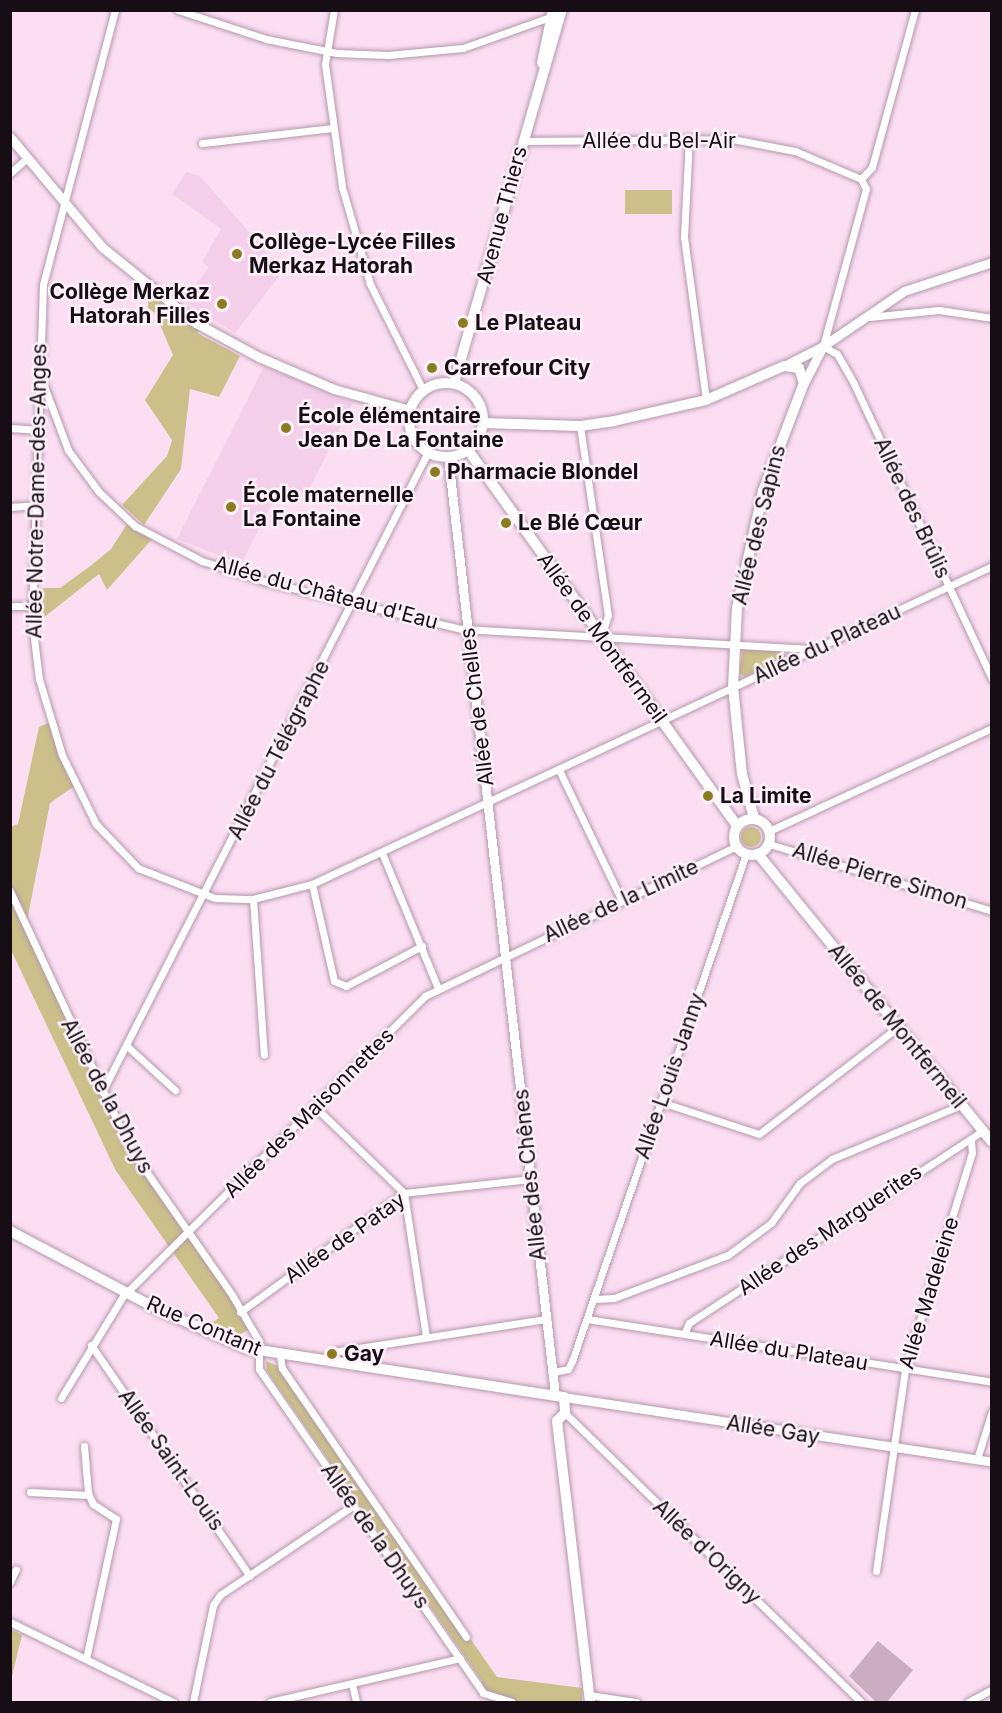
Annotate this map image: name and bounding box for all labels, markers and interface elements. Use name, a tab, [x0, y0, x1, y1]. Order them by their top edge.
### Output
street label: Allée du Bel-Air	[582, 128, 736, 154]
street label: Avenue Thiers	[471, 143, 533, 287]
place label: Collège-Lycée Filles Merkaz Hatorah	[249, 229, 456, 279]
marker: Collège-Lycée Filles Merkaz Hatorah	[230, 247, 244, 261]
place label: Collège Merkaz Hatorah Filles	[50, 279, 210, 329]
marker: Collège Merkaz Hatorah Filles	[215, 297, 229, 311]
place label: Le Plateau	[475, 310, 581, 336]
marker: Le Plateau	[456, 316, 470, 330]
street label: Allée Notre-Dame-des-Anges	[22, 343, 52, 639]
place label: Carrefour City	[444, 355, 590, 381]
marker: Carrefour City	[425, 361, 439, 375]
place label: École élémentaire Jean De La Fontaine	[298, 403, 504, 453]
marker: École élémentaire Jean De La Fontaine	[279, 421, 293, 435]
street label: Allée des Brûlis	[868, 434, 956, 582]
street label: Allée des Sapins	[727, 442, 791, 608]
place label: Pharmacie Blondel	[447, 459, 638, 485]
marker: Pharmacie Blondel	[428, 465, 442, 479]
place label: École maternelle La Fontaine	[243, 482, 414, 532]
marker: École maternelle La Fontaine	[224, 500, 238, 514]
place label: Le Blé Cœur	[518, 510, 642, 536]
marker: Le Blé Cœur	[499, 516, 513, 530]
street label: Allée de Montfermeil	[532, 548, 672, 728]
street label: Allée du Château d'Eau	[211, 551, 441, 635]
street label: Allée du Plateau	[749, 599, 905, 689]
street label: Allée de Chelles	[455, 626, 499, 788]
street label: Allée du Télégraphe	[223, 656, 335, 844]
place label: La Limite	[720, 783, 811, 809]
marker: La Limite	[701, 789, 715, 803]
street label: Allée Pierre Simon	[789, 837, 971, 915]
street label: Allée de la Limite	[539, 854, 703, 948]
street label: Allée de Montfermeil	[823, 938, 971, 1114]
street label: Allée Louis Janny	[630, 990, 710, 1162]
street label: Allée de la Dhuys	[56, 1014, 158, 1178]
street label: Allée des Maisonnettes	[219, 1023, 399, 1203]
street label: Allée des Chênes	[508, 1088, 552, 1262]
street label: Allée des Marguerites	[733, 1159, 927, 1301]
street label: Allée de Patay	[280, 1187, 410, 1289]
street label: Allée Madeleine	[894, 1214, 964, 1372]
street label: Rue Contant	[143, 1290, 265, 1362]
street label: Allée du Plateau	[708, 1326, 870, 1376]
place label: Gay	[344, 1341, 384, 1367]
marker: Gay	[325, 1347, 339, 1361]
street label: Allée Saint-Louis	[113, 1384, 229, 1536]
street label: Allée Gay	[725, 1410, 821, 1450]
street label: Allée de la Dhuys	[315, 1458, 435, 1614]
street label: Allée d'Origny	[648, 1494, 766, 1610]

